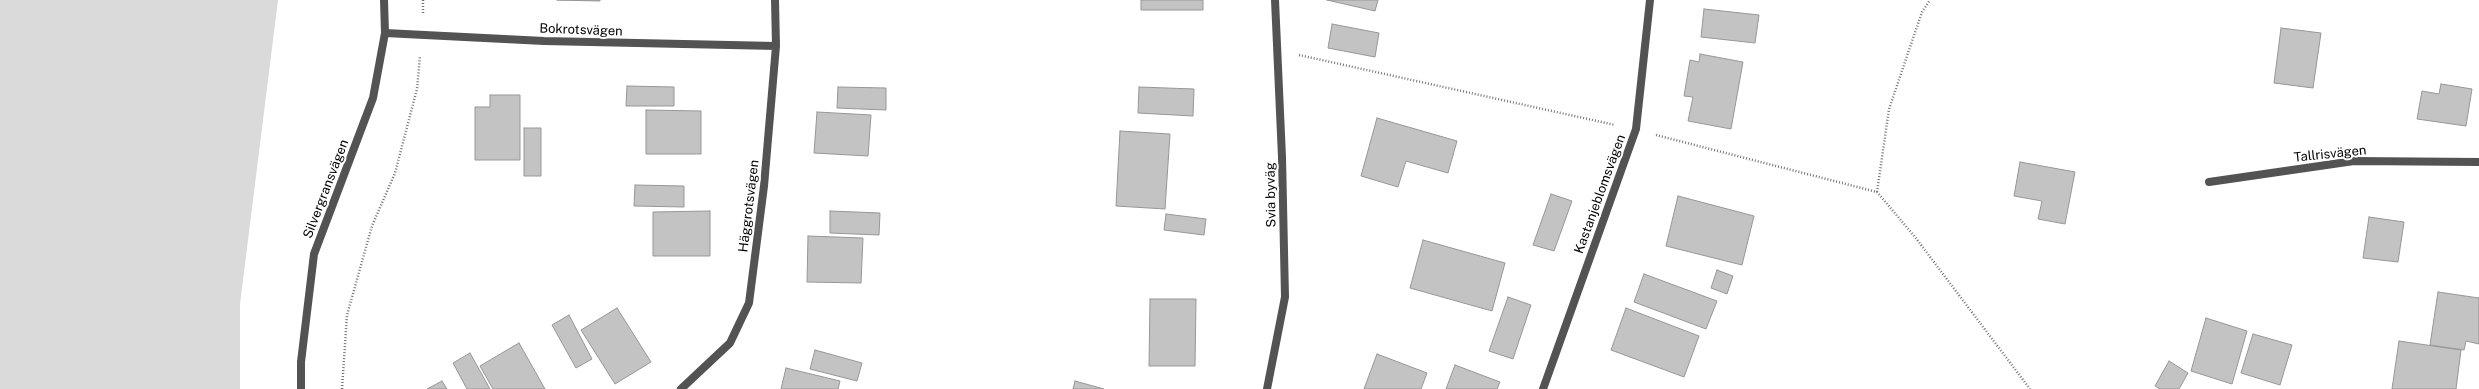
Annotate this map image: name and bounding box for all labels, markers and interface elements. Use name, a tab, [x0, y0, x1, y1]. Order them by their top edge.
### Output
street label: Bokrotsvägen	[539, 21, 623, 39]
street label: Kastanjeblomsvägen	[1571, 132, 1629, 256]
street label: Silvergransvägen	[300, 137, 352, 241]
street label: Tallrisvägen	[2293, 142, 2367, 166]
street label: Häggrotsvägen	[736, 159, 762, 253]
street label: Svia byväg	[1263, 162, 1279, 228]

